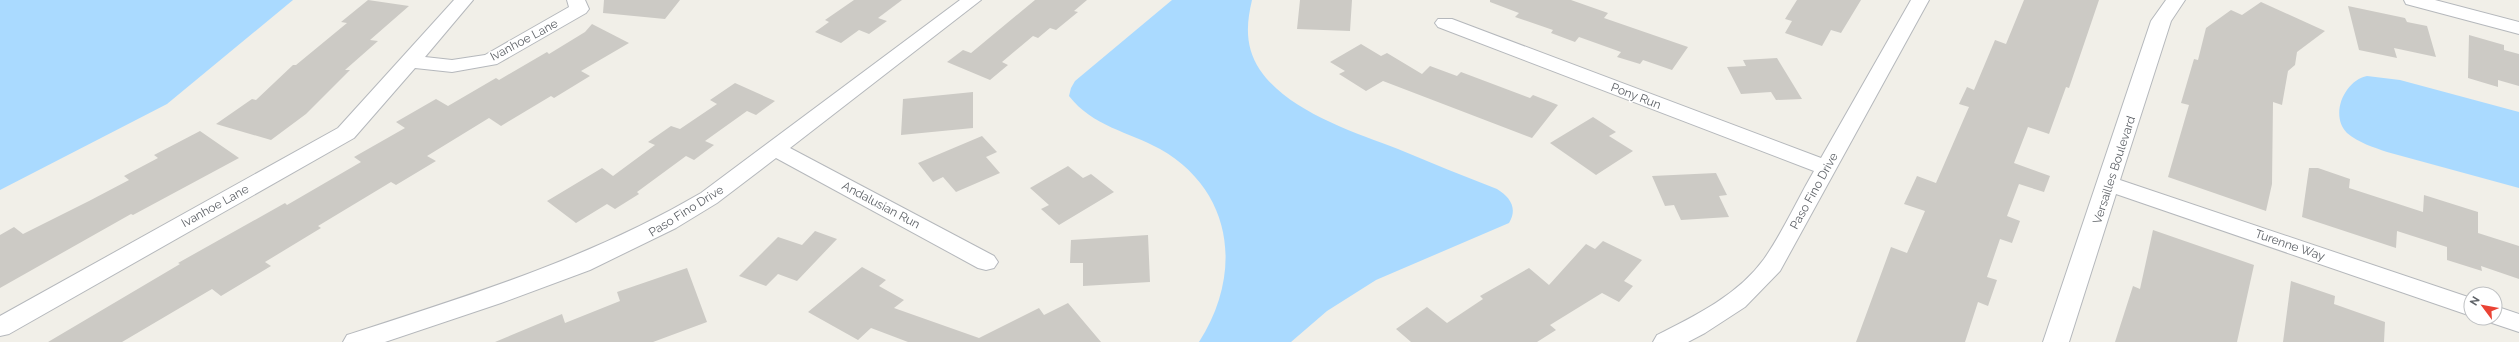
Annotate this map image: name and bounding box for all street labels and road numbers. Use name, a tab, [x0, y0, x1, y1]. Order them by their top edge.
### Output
street label: Ivanhoe Lane	[488, 16, 560, 64]
street label: Pony Run	[1609, 80, 1663, 112]
street label: Versailles Boulevard	[2090, 114, 2138, 226]
street label: Paso Fino Drive	[1787, 150, 1841, 232]
street label: Andalusian Run	[840, 179, 922, 231]
street label: Ivanhoe Lane	[179, 182, 251, 230]
street label: Paso Fino Drive	[646, 182, 726, 240]
street label: Turenne Way	[2253, 227, 2327, 264]

